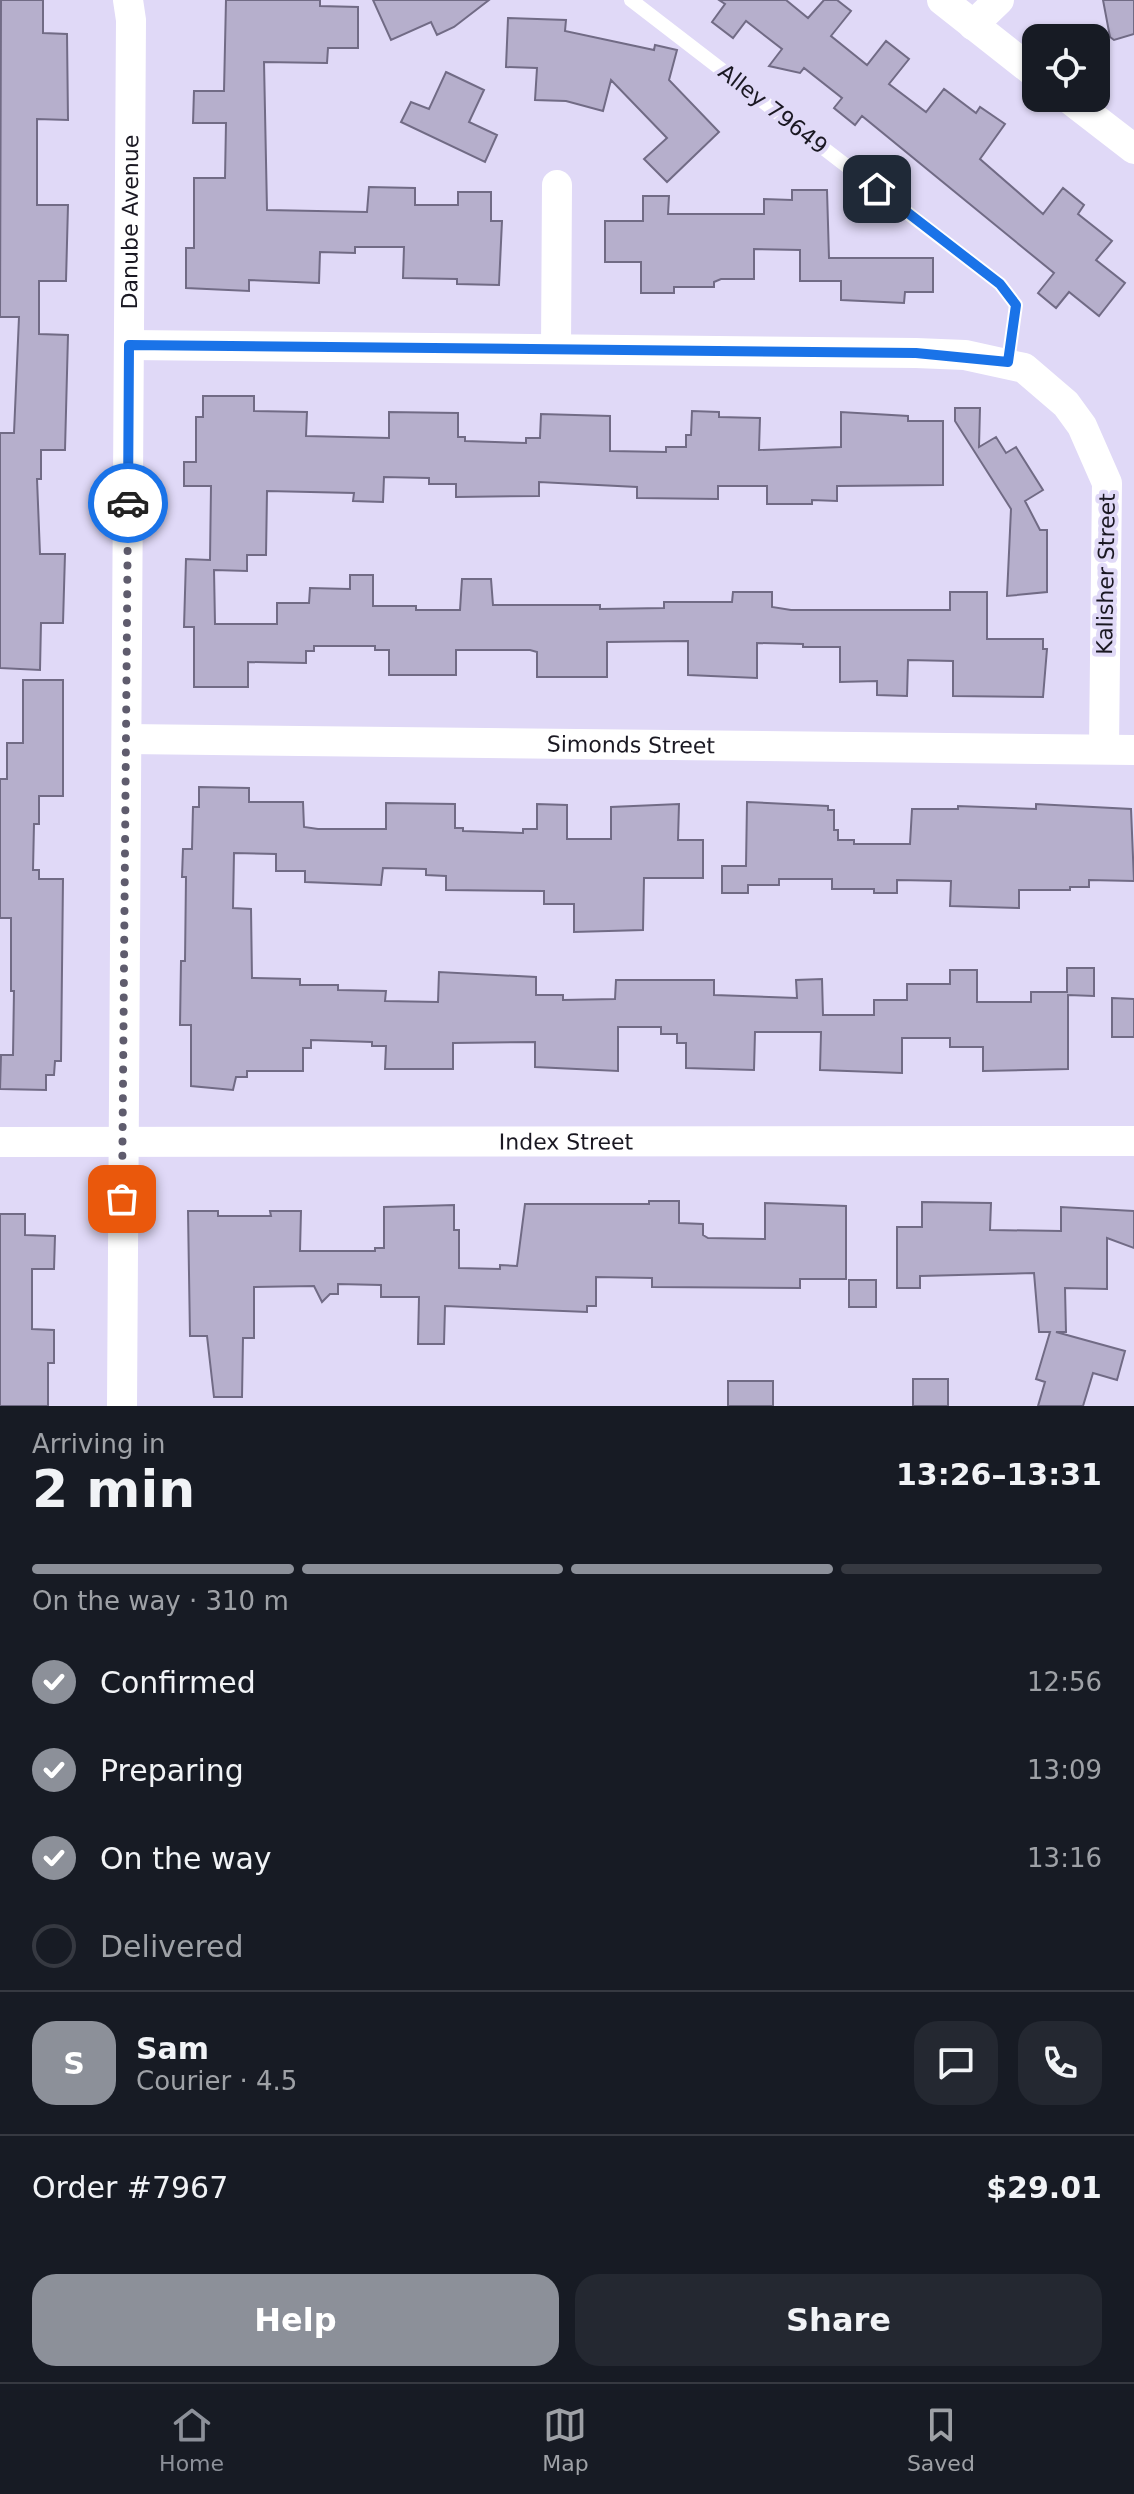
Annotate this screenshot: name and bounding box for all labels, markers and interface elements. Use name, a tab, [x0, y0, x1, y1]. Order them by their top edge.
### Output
map controls	[1022, 24, 1110, 112]
button: locate	[1022, 24, 1110, 112]
street label: Alley 79649	[714, 59, 832, 159]
street label: Danube Avenue	[117, 135, 143, 309]
pin	[843, 155, 911, 223]
icon: home	[855, 167, 899, 211]
courier	[88, 463, 168, 543]
icon: car	[106, 481, 150, 525]
street label: Kalisher Street	[1092, 493, 1120, 655]
street label: Simonds Street	[547, 731, 716, 758]
street label: Index Street	[499, 1129, 634, 1154]
pin	[88, 1165, 156, 1233]
icon: bag	[100, 1177, 144, 1221]
text: Arriving in	[32, 1429, 166, 1459]
text: 13:26–13:31	[896, 1457, 1102, 1492]
text: 2 min	[32, 1459, 195, 1519]
text: On the way · 310 m	[32, 1586, 289, 1616]
icon: check	[32, 1660, 76, 1704]
text: Confirmed	[100, 1665, 256, 1700]
text: 12:56	[1027, 1667, 1102, 1697]
icon: check	[32, 1748, 76, 1792]
text: Preparing	[100, 1753, 244, 1788]
text: 13:09	[1027, 1755, 1102, 1785]
icon: check	[32, 1836, 76, 1880]
text: On the way	[100, 1841, 272, 1876]
text: 13:16	[1027, 1843, 1102, 1873]
text: Delivered	[100, 1929, 244, 1964]
button: chat	[914, 2021, 998, 2105]
button: phone	[1018, 2021, 1102, 2105]
text: Sam	[136, 2031, 209, 2066]
text: S	[63, 2046, 85, 2081]
text: Courier · 4.5	[136, 2066, 297, 2096]
text: Order #7967	[32, 2170, 228, 2205]
text: $29.01	[986, 2170, 1102, 2205]
button: Help	[32, 2274, 559, 2366]
button: Share	[575, 2274, 1102, 2366]
tab: Home	[159, 2403, 224, 2476]
tab: Map	[542, 2403, 589, 2476]
tab: Saved	[907, 2403, 975, 2476]

